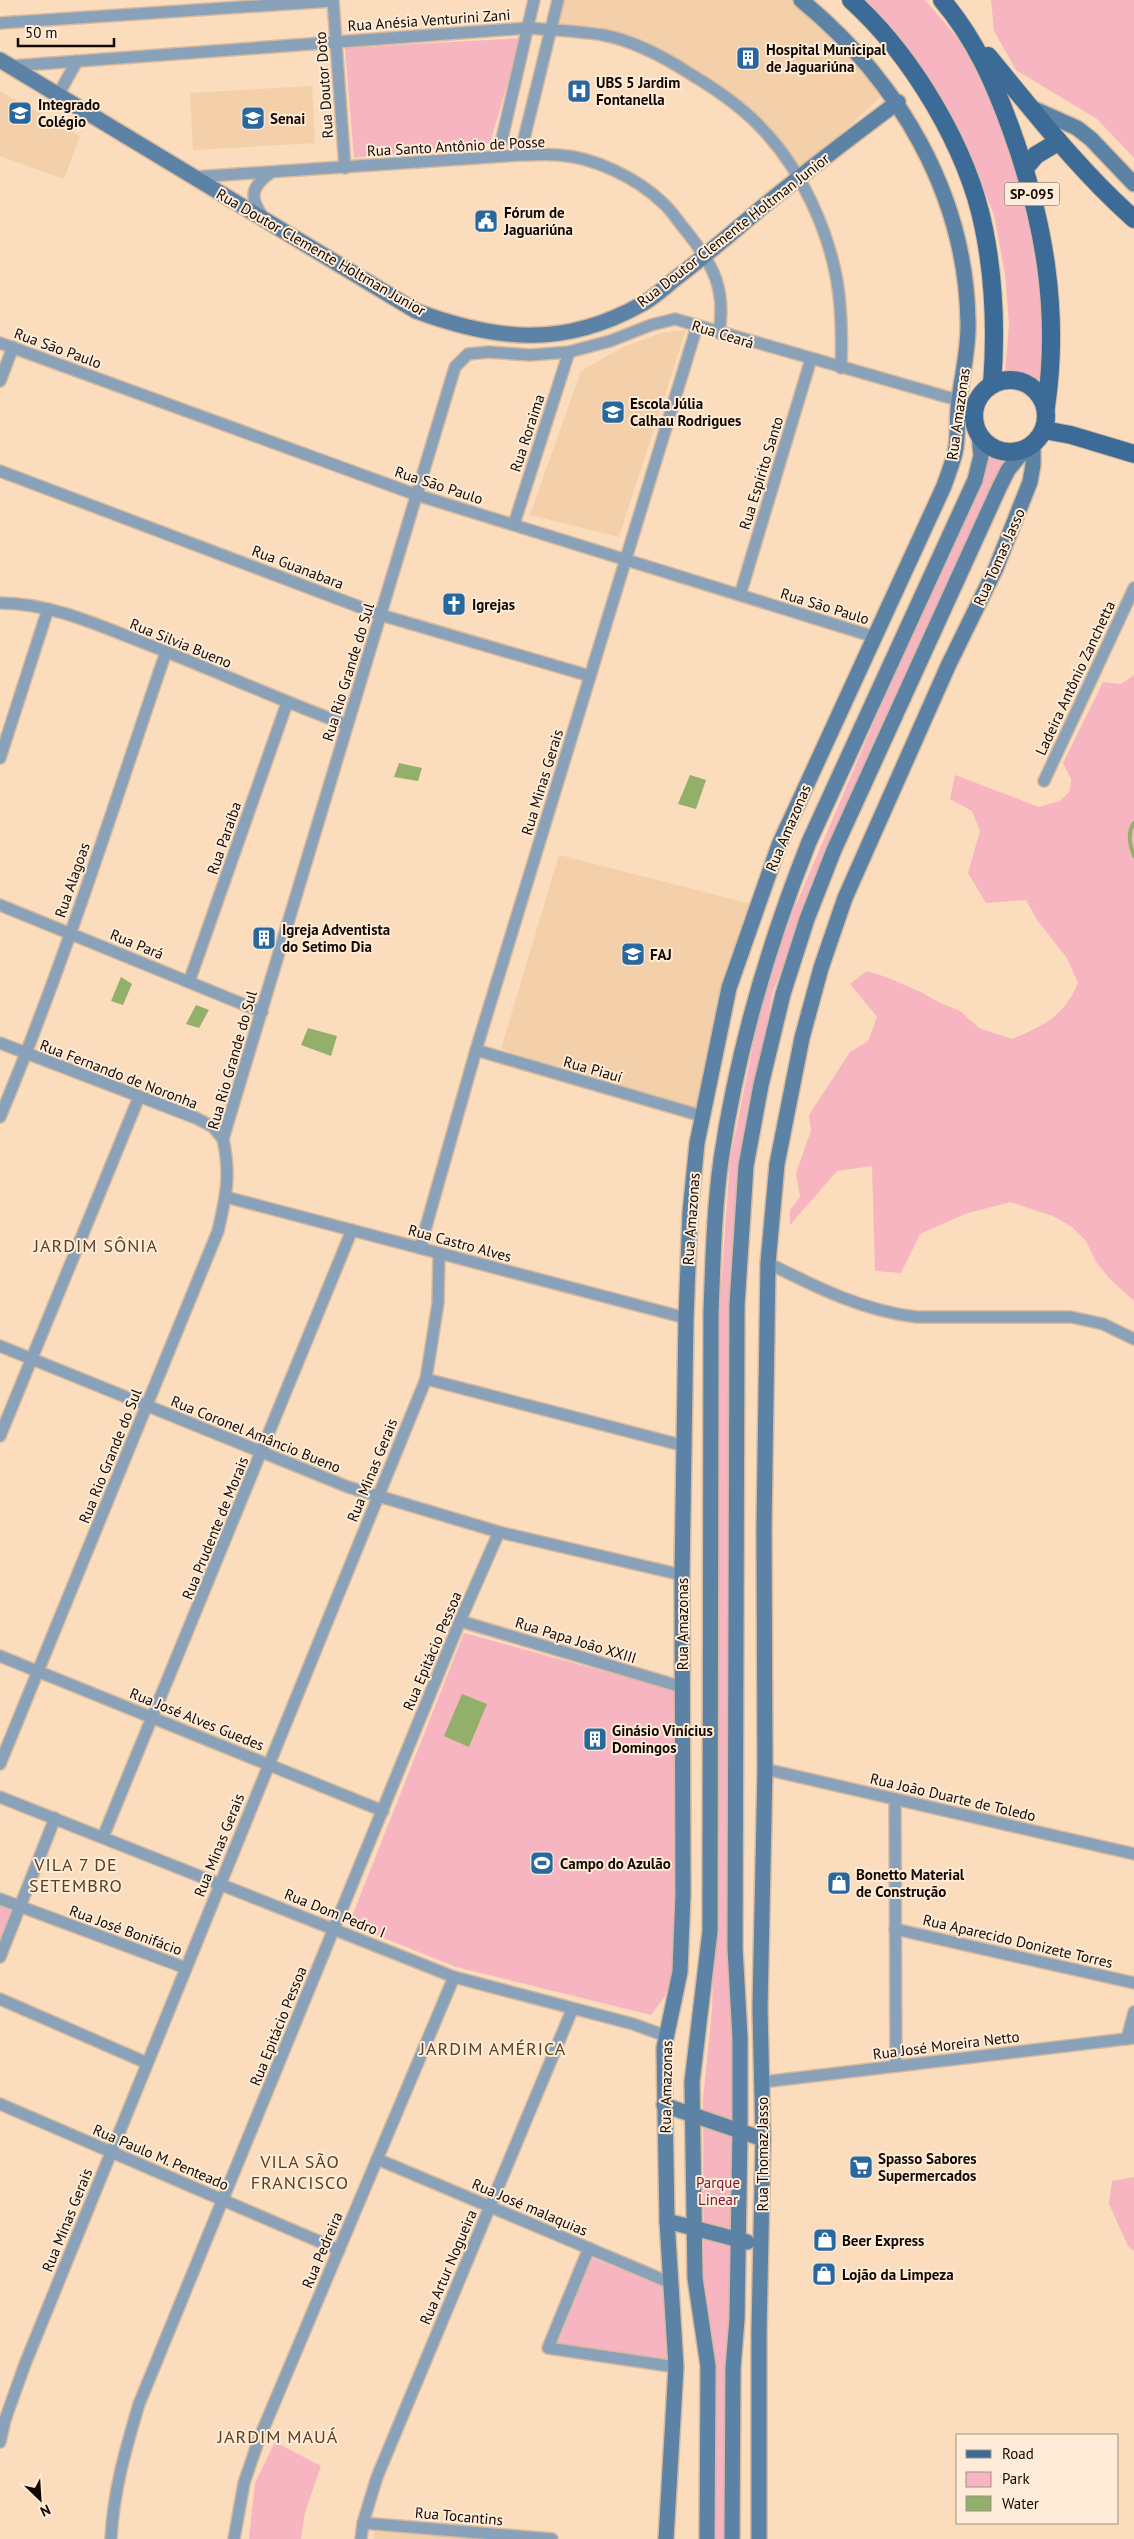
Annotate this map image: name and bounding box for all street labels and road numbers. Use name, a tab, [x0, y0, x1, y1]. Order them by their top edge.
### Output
street label: Rua Anésia Venturini Zani	[347, 5, 511, 35]
street label: Rua Doutor Doto	[311, 31, 337, 139]
street label: Rua Santo Antônio de Posse	[366, 132, 546, 160]
street label: Rua Doutor Clemente Holtman Junior	[633, 149, 833, 311]
road number: SP-095	[1004, 182, 1060, 205]
street label: Rua Doutor Clemente Holtman Junior	[213, 184, 429, 320]
street label: Rua Ceará	[690, 316, 756, 352]
street label: Rua São Paulo	[12, 323, 104, 373]
street label: Rua Amazonas	[942, 367, 974, 461]
street label: Rua Roraima	[505, 392, 549, 474]
street label: Rua Espírito Santo	[735, 414, 787, 532]
street label: Rua São Paulo	[393, 462, 485, 508]
street label: Rua Tomas Jasso	[969, 505, 1029, 609]
street label: Rua Guanabara	[249, 541, 347, 593]
street label: Rua São Paulo	[778, 584, 872, 628]
street label: Ladeira Antônio Zanchetta	[1031, 598, 1119, 758]
street label: Rua Rio Grande do Sul	[318, 600, 378, 743]
street label: Rua Silvia Bueno	[127, 614, 235, 672]
street label: Rua Minas Gerais	[517, 727, 567, 837]
street label: Rua Amazonas	[761, 782, 815, 874]
street label: Rua Paraíba	[203, 799, 245, 877]
street label: Rua Alagoas	[50, 840, 94, 920]
street label: Rua Pará	[107, 925, 167, 963]
street label: Rua Rio Grande do Sul	[203, 988, 261, 1132]
street label: Rua Fernando de Noronha	[37, 1035, 201, 1113]
street label: Rua Piauí	[561, 1052, 625, 1086]
street label: Rua Amazonas	[678, 1172, 704, 1266]
street label: Rua Castro Alves	[406, 1220, 514, 1266]
street label: Rua Rio Grande do Sul	[74, 1385, 146, 1526]
street label: Rua Coronel Amâncio Bueno	[168, 1391, 344, 1477]
street label: Rua Minas Gerais	[343, 1416, 401, 1524]
street label: Rua Prudente de Morais	[178, 1454, 252, 1602]
street label: Rua Amazonas	[673, 1578, 692, 1670]
street label: Rua Epitácio Pessoa	[398, 1589, 466, 1713]
street label: Rua Papa João XXIII	[513, 1613, 639, 1667]
street label: Rua José Alves Guedes	[127, 1683, 267, 1755]
street label: Rua João Duarte de Toledo	[868, 1769, 1038, 1825]
street label: Rua Minas Gerais	[190, 1791, 248, 1899]
street label: Rua Dom Pedro I	[282, 1884, 388, 1942]
street label: Rua José Bonifácio	[67, 1901, 185, 1959]
street label: Rua Aparecido Donizete Torres	[921, 1910, 1115, 1972]
street label: Rua Epitácio Pessoa	[245, 1963, 311, 2089]
street label: Rua José Moreira Netto	[872, 2027, 1020, 2063]
street label: Rua Amazonas	[656, 2040, 676, 2134]
street label: Rua Thomaz Jasso	[753, 2097, 772, 2211]
street label: Rua Paulo M. Penteado	[90, 2120, 232, 2194]
street label: Rua Minas Gerais	[38, 2166, 96, 2274]
street label: Rua José malaquias	[469, 2174, 591, 2240]
street label: Rua Artur Nogueira	[415, 2207, 481, 2327]
street label: Rua Pedreira	[297, 2209, 347, 2291]
street label: Rua Tocantins	[414, 2503, 504, 2529]

